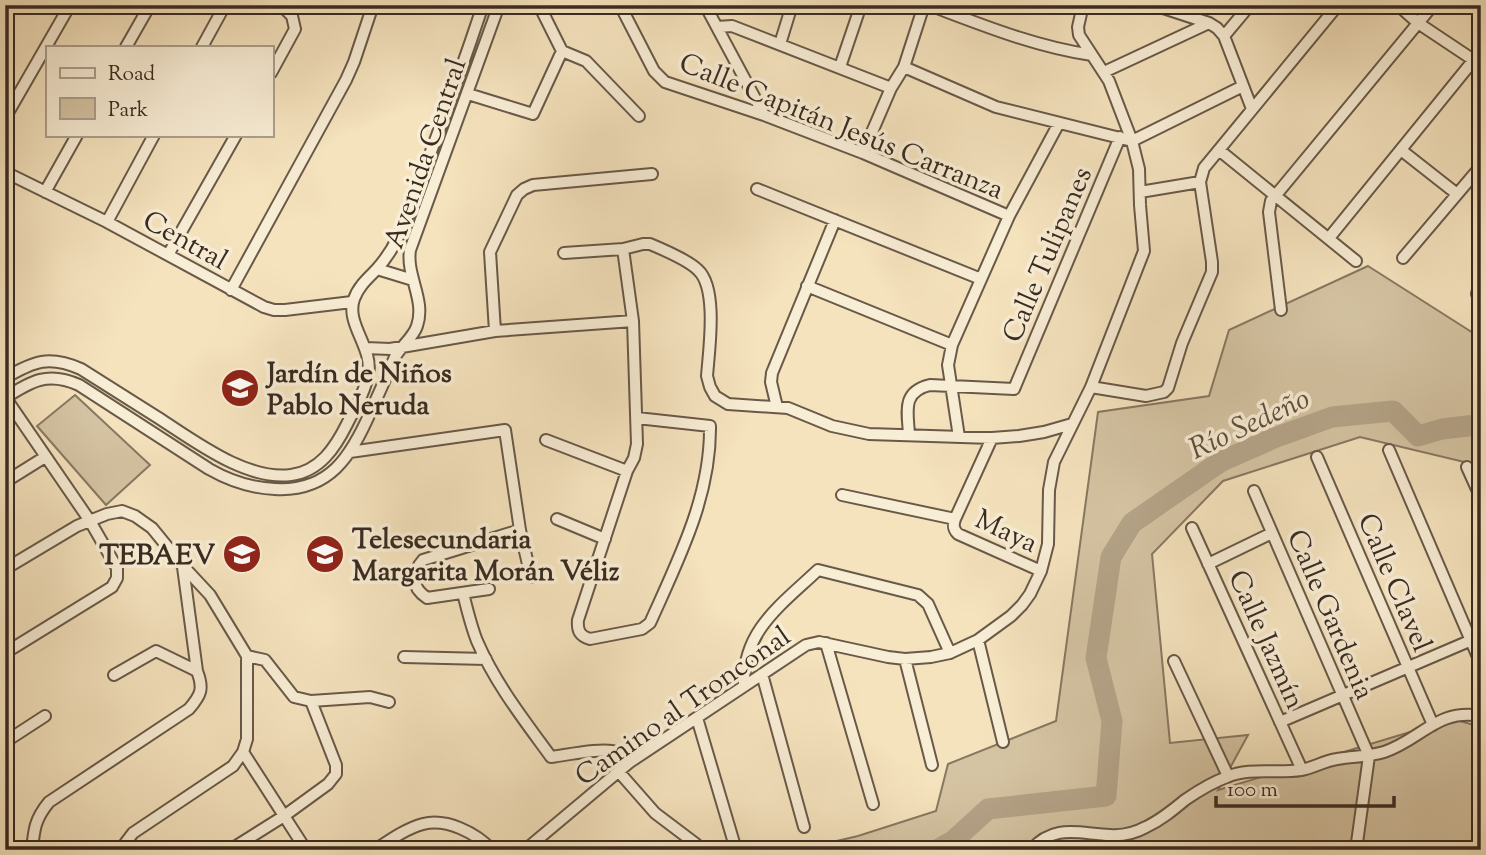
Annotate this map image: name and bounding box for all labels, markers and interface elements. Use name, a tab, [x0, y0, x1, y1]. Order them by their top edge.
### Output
street label: Calle Capitán Jesús Carranza	[673, 44, 1009, 211]
legend	[46, 46, 273, 136]
street label: Avenida Central	[376, 53, 478, 255]
text: Road	[108, 60, 155, 90]
text: Park	[108, 96, 149, 126]
street label: Calle Tulipanes	[994, 161, 1104, 349]
street label: Central	[135, 202, 235, 281]
place label: Jardín de Niños Pablo Neruda	[265, 355, 452, 427]
school or university icon: Jardín de Niños Pablo Neruda	[219, 367, 261, 409]
water label: Río Sedeño	[1183, 379, 1317, 472]
street label: Maya	[968, 501, 1044, 565]
street label: Calle Clavel	[1346, 508, 1440, 659]
place label: Telesecundaria Margarita Morán Véliz	[352, 521, 620, 593]
street label: Calle Gardenia	[1275, 524, 1383, 707]
school or university icon: TEBAEV	[221, 533, 263, 575]
school or university icon: Telesecundaria Margarita Morán Véliz	[304, 533, 346, 575]
place label: TEBAEV	[99, 537, 215, 577]
street label: Calle Jazmín	[1217, 564, 1314, 716]
street label: Camino al Tronconal	[568, 618, 800, 797]
scale bar	[1216, 764, 1395, 808]
text: 100 m	[1227, 776, 1278, 806]

